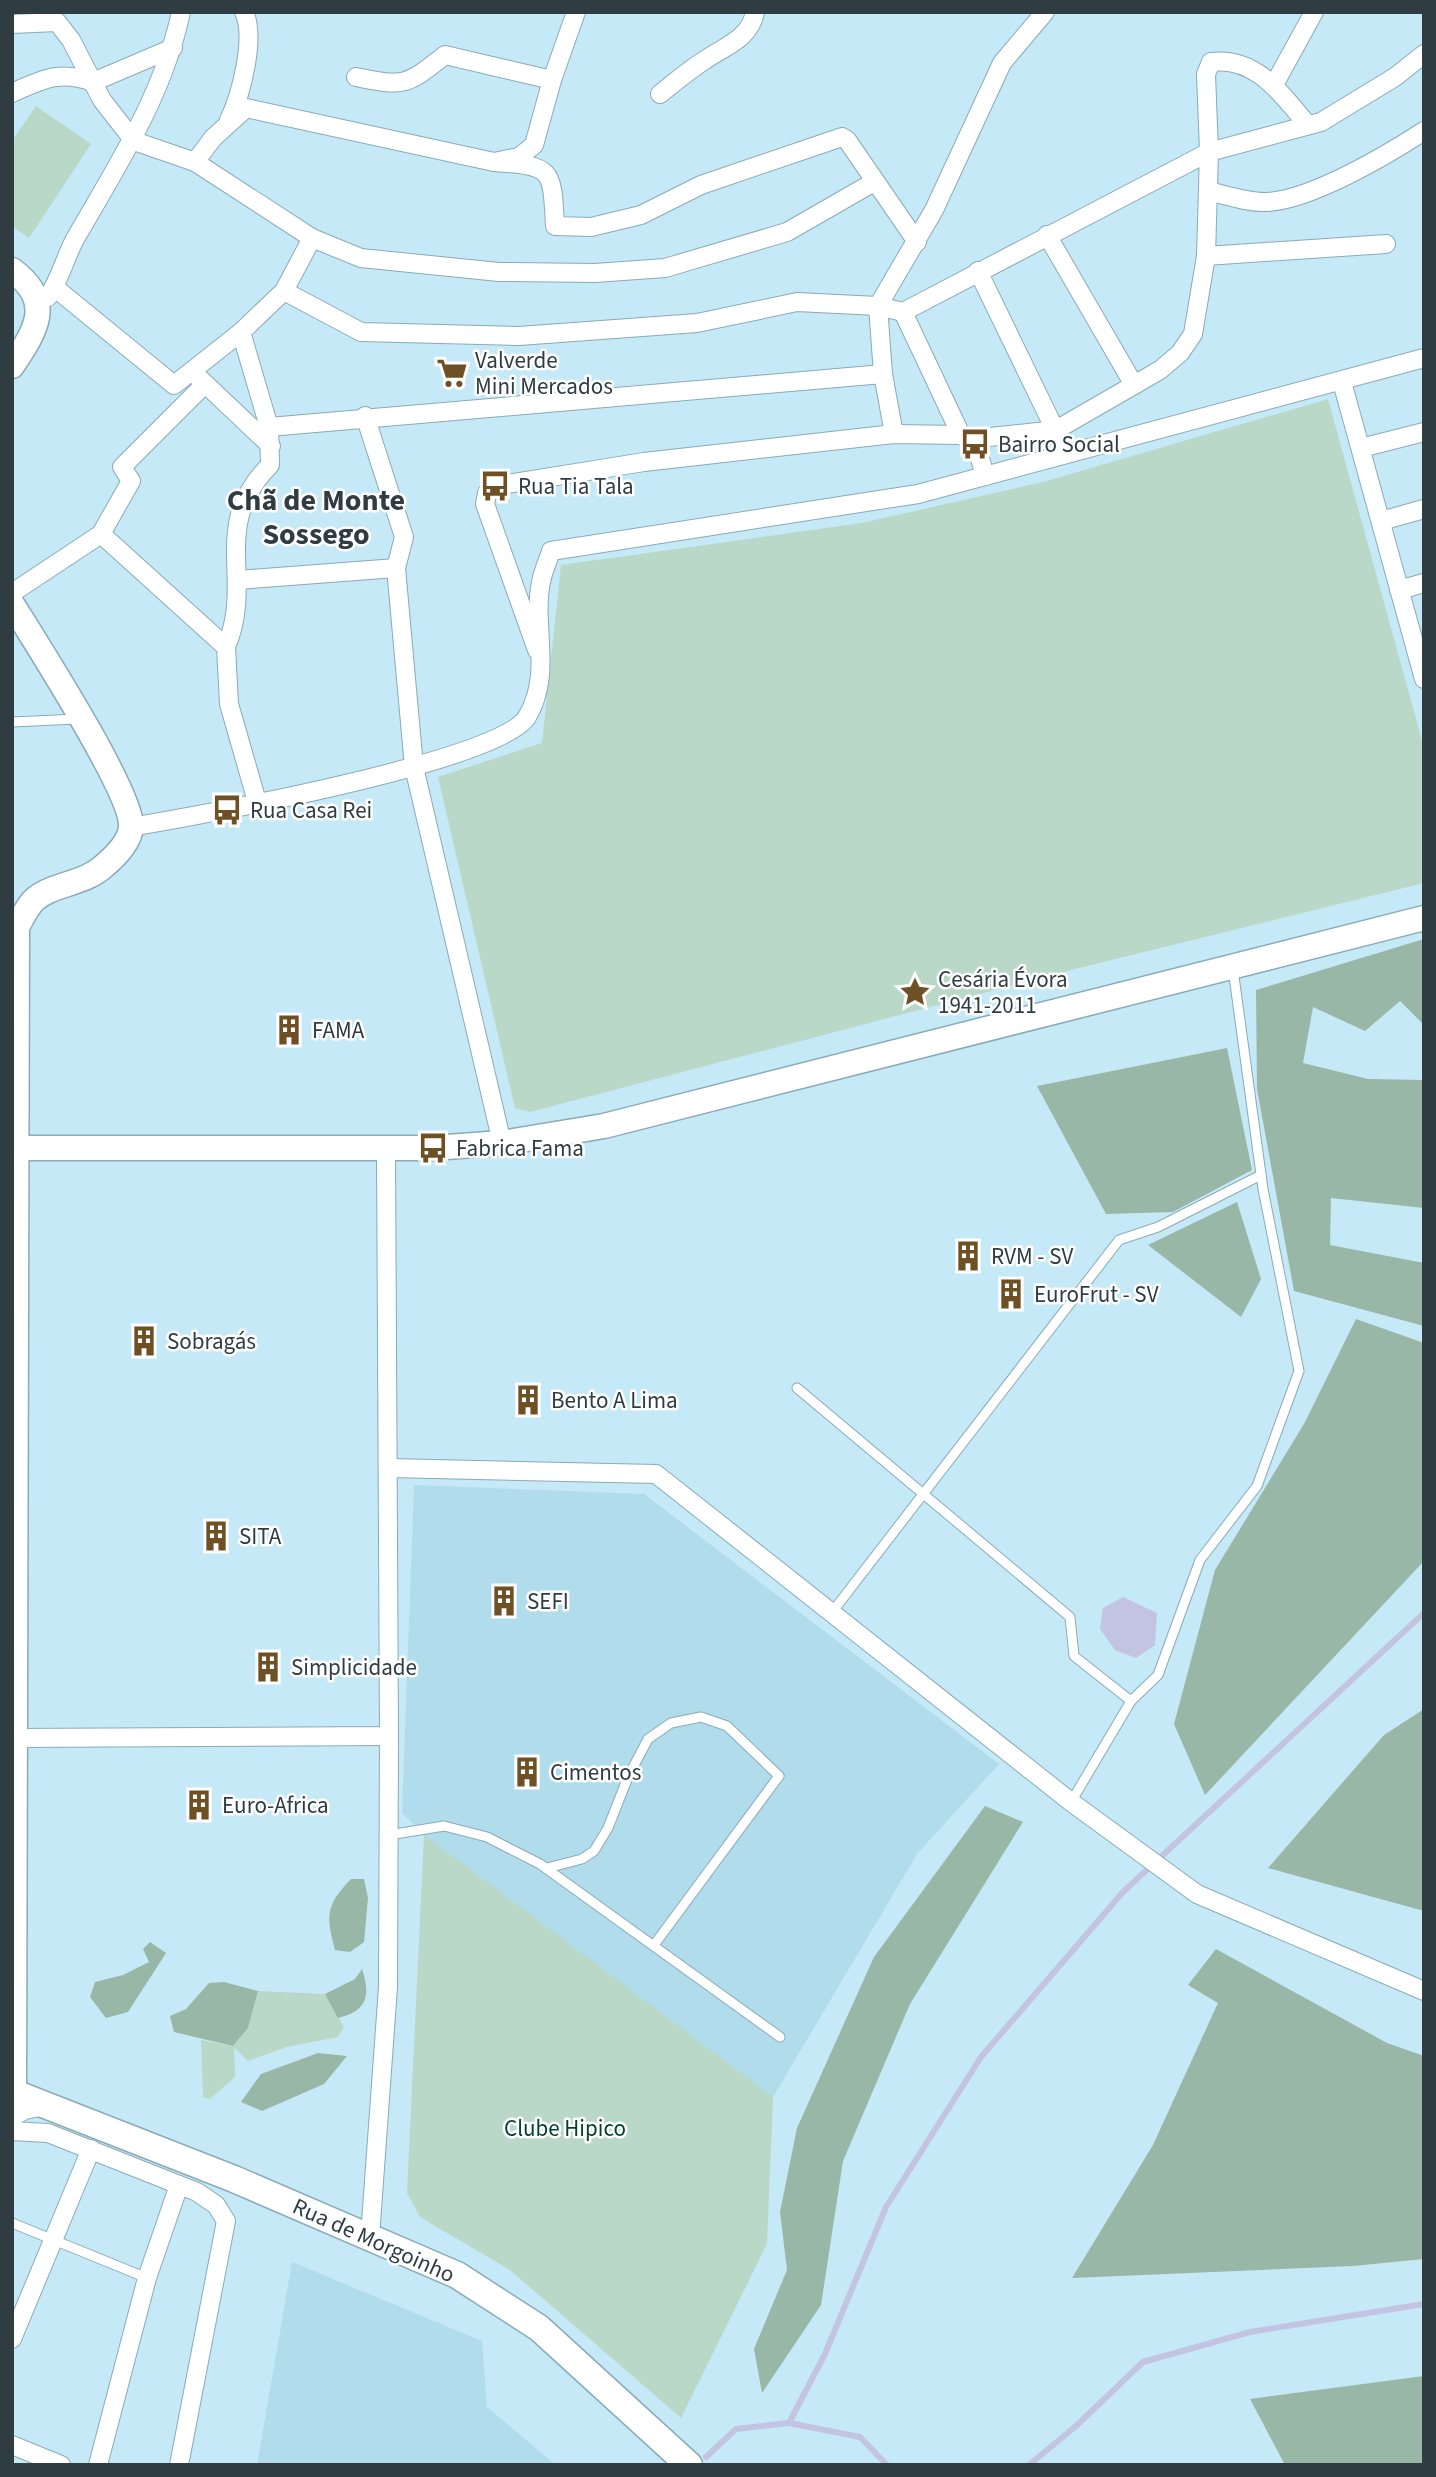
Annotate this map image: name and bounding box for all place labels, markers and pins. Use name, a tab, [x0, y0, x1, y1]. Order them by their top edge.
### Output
place label: Valverde Mini Mercados	[475, 344, 613, 403]
supermarket icon: Valverde Mini Mercados	[435, 356, 469, 390]
bus stop icon: Bairro Social	[958, 427, 992, 461]
place label: Bairro Social	[998, 428, 1120, 461]
bus stop icon: Rua Tia Tala	[478, 469, 512, 503]
place label: Rua Tia Tala	[518, 470, 634, 503]
bus stop icon: Rua Casa Rei	[210, 793, 244, 827]
place label: Rua Casa Rei	[250, 794, 372, 827]
place label: Cesária Évora 1941-2011	[938, 963, 1068, 1022]
place icon: Cesária Évora 1941-2011	[898, 975, 932, 1009]
building icon: FAMA	[272, 1013, 306, 1047]
place label: FAMA	[312, 1014, 365, 1047]
bus stop icon: Fabrica Fama	[416, 1131, 450, 1165]
place label: Fabrica Fama	[456, 1132, 584, 1165]
building icon: RVM - SV	[951, 1239, 985, 1273]
place label: RVM - SV	[991, 1240, 1073, 1273]
building icon: EuroFrut - SV	[994, 1277, 1028, 1311]
place label: EuroFrut - SV	[1034, 1278, 1159, 1311]
building icon: Sobragás	[127, 1324, 161, 1358]
place label: Sobragás	[167, 1325, 256, 1358]
building icon: Bento A Lima	[511, 1383, 545, 1417]
place label: Bento A Lima	[551, 1384, 678, 1417]
building icon: SITA	[199, 1519, 233, 1553]
place label: SITA	[239, 1520, 282, 1553]
building icon: SEFI	[487, 1584, 521, 1618]
place label: SEFI	[527, 1585, 569, 1618]
building icon: Simplicidade	[251, 1650, 285, 1684]
place label: Simplicidade	[291, 1651, 417, 1684]
building icon: Cimentos	[510, 1755, 544, 1789]
place label: Cimentos	[550, 1756, 641, 1789]
building icon: Euro-Africa	[182, 1788, 216, 1822]
place label: Euro-Africa	[222, 1789, 329, 1822]

